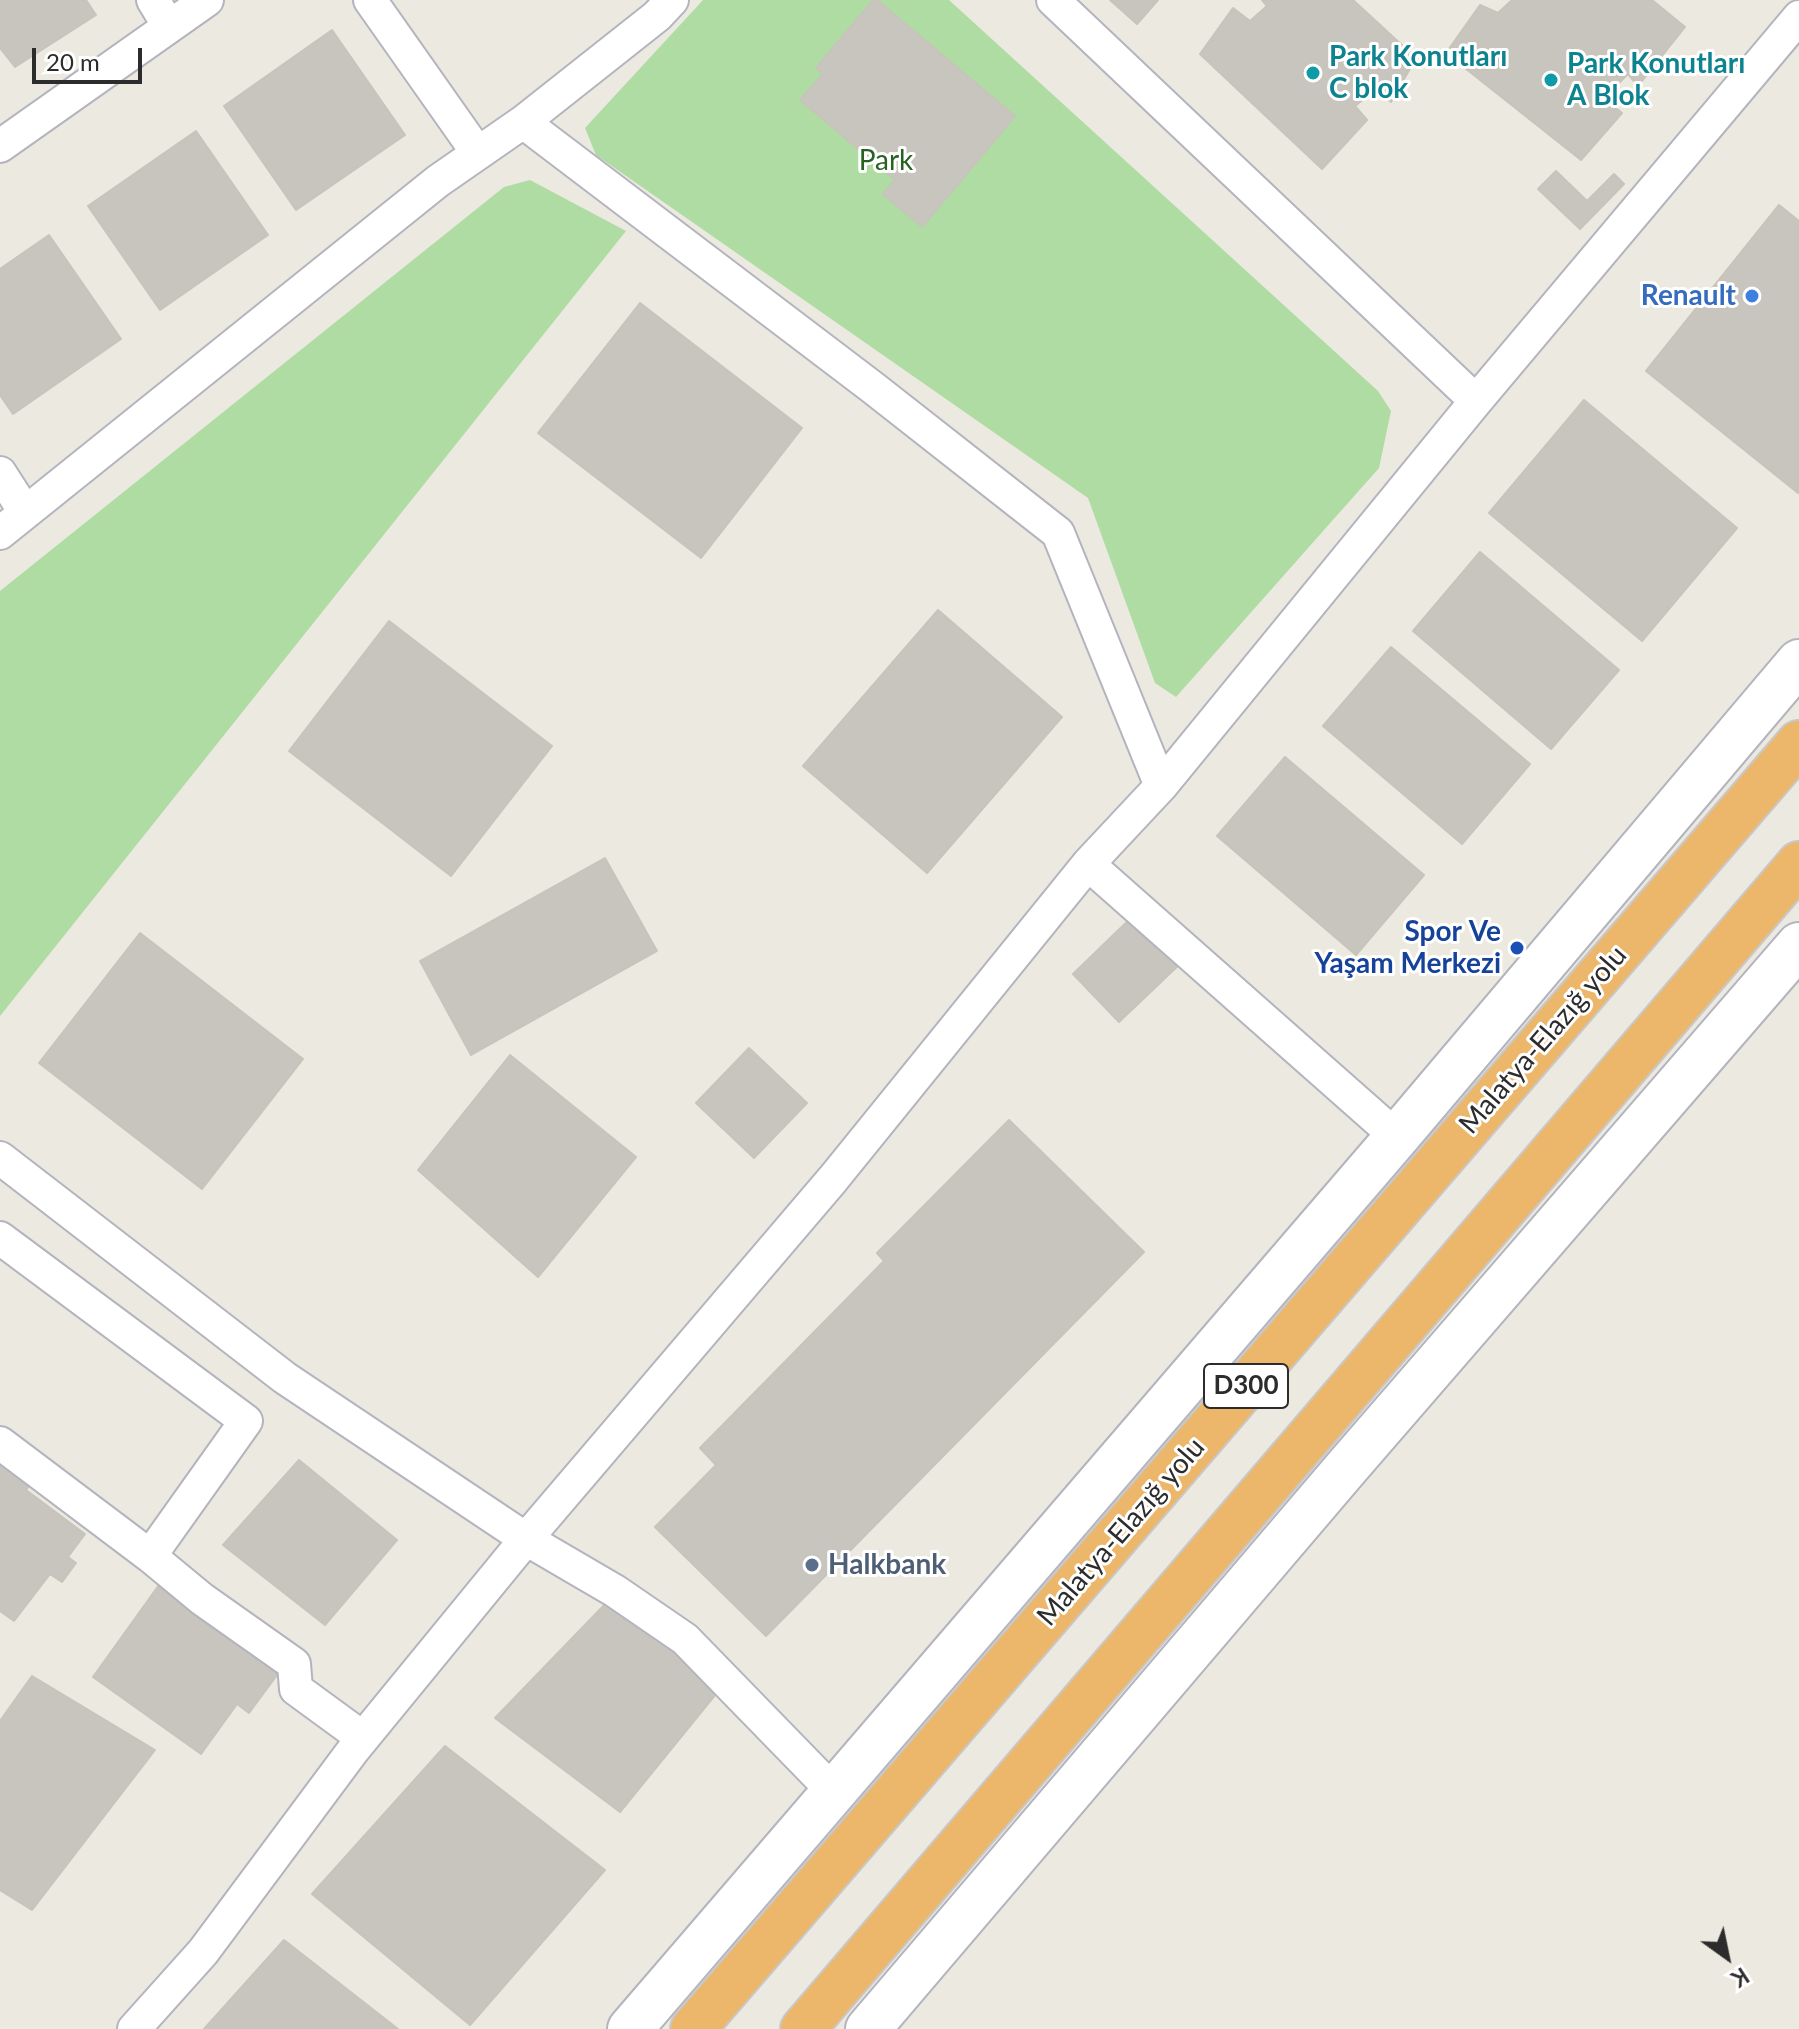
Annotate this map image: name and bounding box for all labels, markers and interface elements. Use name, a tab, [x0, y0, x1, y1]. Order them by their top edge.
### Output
scale bar	[36, 32, 146, 82]
place label: Park Konutları C blok	[1329, 40, 1507, 106]
text: 20 m	[46, 47, 100, 76]
place label: Park Konutları A Blok	[1567, 47, 1745, 113]
marker: Park Konutları C blok	[1304, 64, 1322, 82]
marker: Park Konutları A Blok	[1542, 71, 1560, 89]
park label: Park	[859, 144, 913, 178]
place label: Renault	[1641, 279, 1736, 313]
marker: Renault	[1743, 287, 1761, 305]
place label: Spor Ve Yaşam Merkezi	[1314, 915, 1501, 981]
street label: Malatya-Elazığ yolu	[1452, 939, 1634, 1141]
marker: Spor Ve Yaşam Merkezi	[1508, 939, 1526, 957]
road number: D300	[1204, 1364, 1288, 1408]
street label: Malatya-Elazığ yolu	[1030, 1431, 1212, 1633]
place label: Halkbank	[828, 1548, 946, 1582]
marker: Halkbank	[803, 1556, 821, 1574]
north arrow	[1687, 1917, 1767, 1997]
text: K	[1727, 1962, 1754, 1993]

